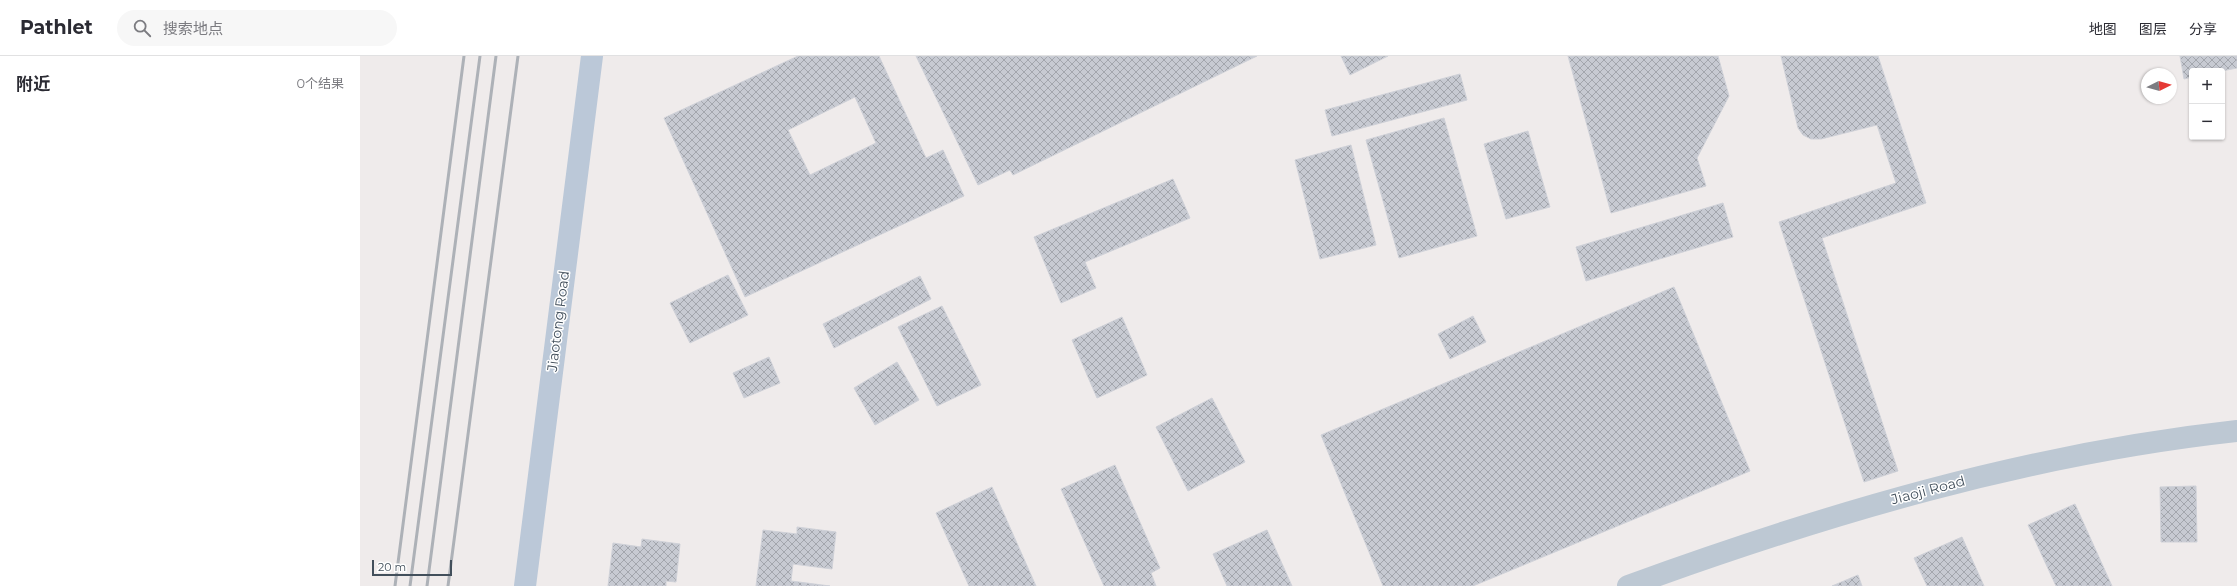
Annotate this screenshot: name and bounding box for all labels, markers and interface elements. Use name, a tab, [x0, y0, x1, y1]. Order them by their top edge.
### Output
search box	[117, 10, 397, 46]
text: Pathlet	[20, 16, 93, 39]
icon: search	[131, 17, 153, 39]
text: 搜索地点	[163, 19, 223, 38]
text: 地图	[2089, 20, 2117, 38]
text: 图层	[2139, 20, 2167, 38]
text: 分享	[2189, 20, 2217, 38]
north arrow	[2141, 68, 2177, 104]
map controls	[2189, 68, 2225, 140]
button: +	[2189, 68, 2225, 104]
text: 附近	[16, 74, 50, 94]
text: 0个结果	[296, 75, 344, 91]
button: −	[2189, 104, 2225, 140]
street label: Jiaotong Road	[543, 270, 573, 373]
street label: Jiaoji Road	[1888, 472, 1967, 509]
scale bar	[372, 558, 452, 577]
text: 20 m	[378, 560, 406, 574]

